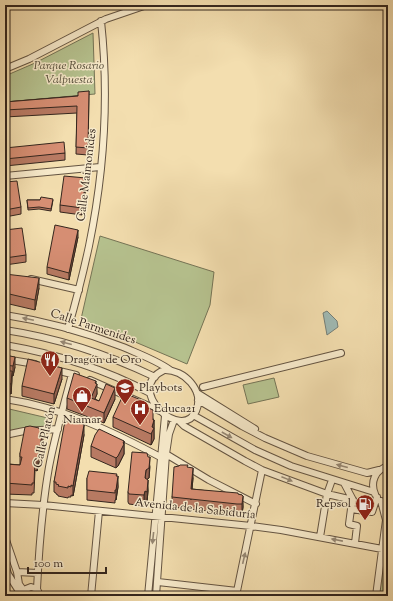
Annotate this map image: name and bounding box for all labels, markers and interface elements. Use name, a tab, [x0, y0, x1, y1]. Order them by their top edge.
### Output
park label: Parque Rosario Valpuesta	[34, 57, 104, 89]
street label: Calle Maimonides	[72, 127, 102, 223]
street label: Calle Parmenides	[48, 305, 138, 349]
one-way arrow	[22, 316, 35, 322]
one-way arrow	[60, 340, 72, 346]
restaurant icon: Dragón de Oro	[39, 349, 61, 377]
place label: Dragón de Oro	[64, 351, 142, 369]
school or university icon: Playbots	[114, 377, 136, 405]
place label: Playbots	[139, 379, 183, 397]
shop icon: Niamar	[71, 385, 93, 413]
hospital icon: Educa21	[129, 398, 151, 426]
place label: Educa21	[154, 400, 195, 418]
street label: Calle Platón	[29, 404, 61, 470]
place label: Niamar	[63, 411, 102, 429]
one-way arrow	[221, 431, 233, 438]
one-way arrow	[335, 463, 348, 469]
one-way arrow	[281, 477, 293, 483]
fuel station icon: Repsol	[354, 493, 376, 521]
street label: Avenida de la Sabiduría	[134, 494, 257, 524]
place label: Repsol	[316, 495, 352, 513]
one-way arrow	[150, 532, 157, 544]
one-way arrow	[331, 537, 343, 543]
scale bar	[28, 549, 106, 575]
one-way arrow	[242, 552, 248, 564]
text: 100 m	[34, 555, 63, 573]

